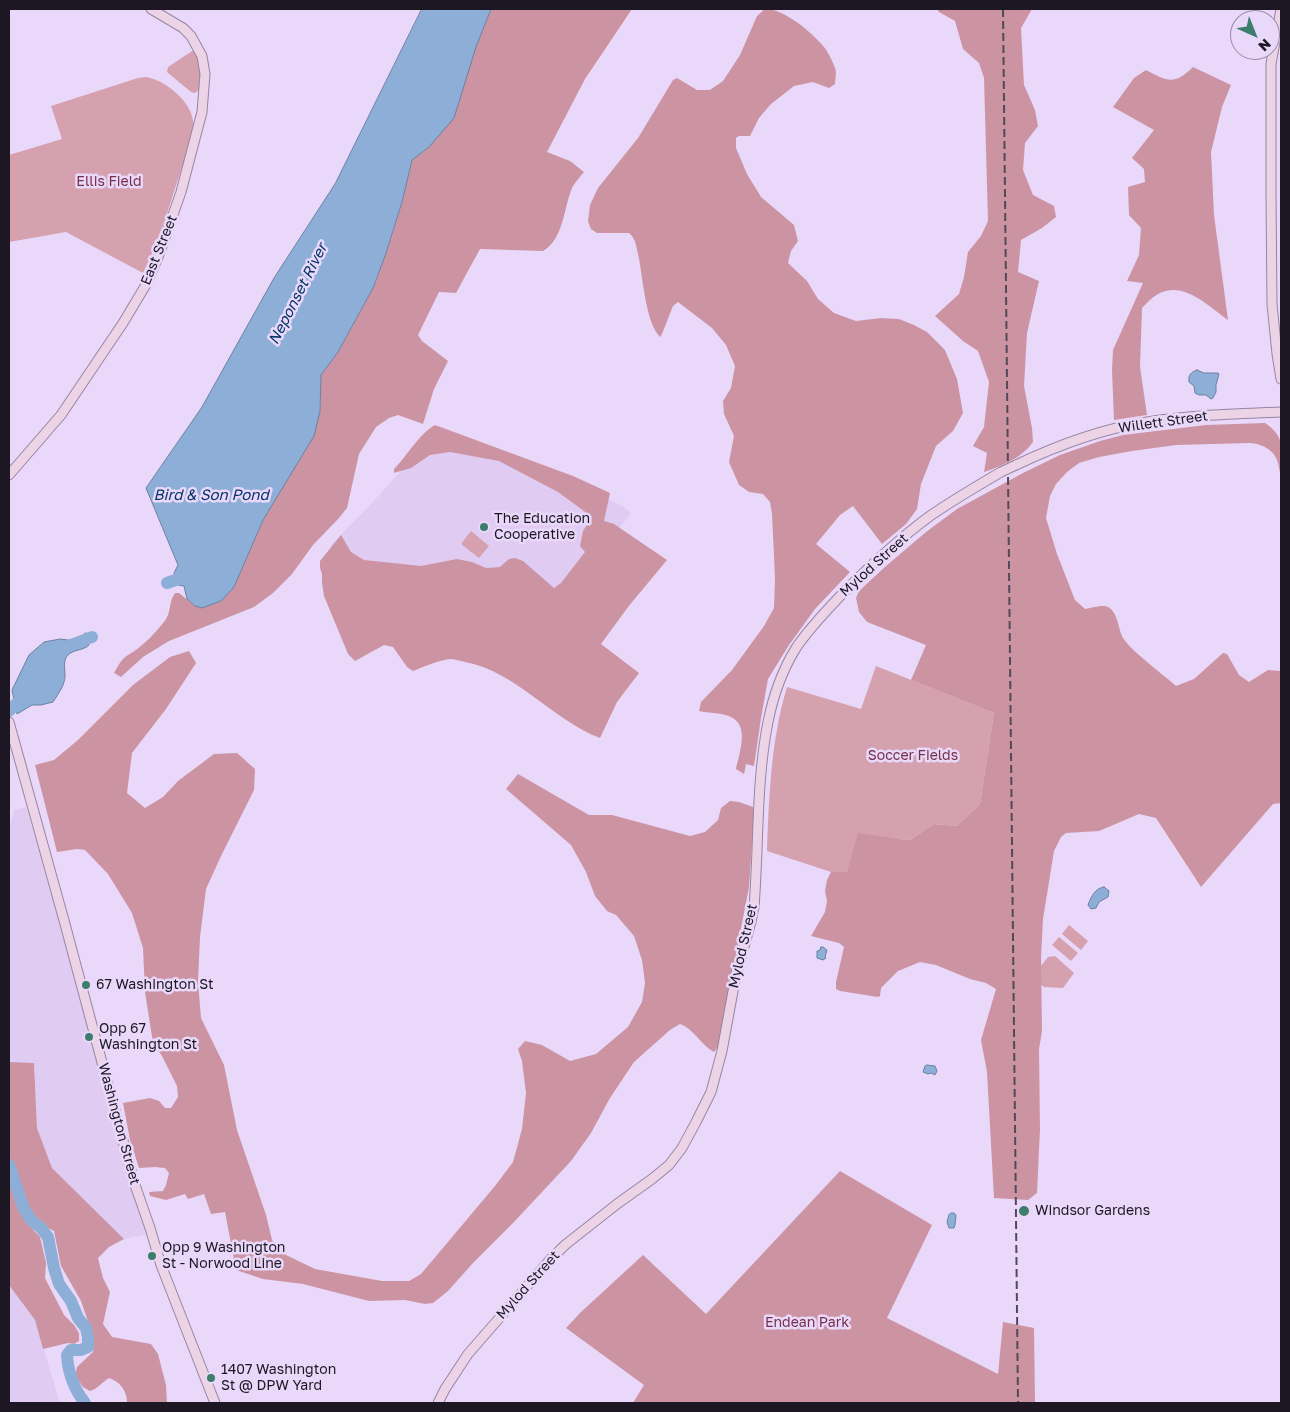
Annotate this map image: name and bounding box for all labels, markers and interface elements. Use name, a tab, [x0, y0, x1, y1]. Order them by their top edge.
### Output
north arrow	[1230, 10, 1280, 60]
text: N	[1255, 36, 1275, 55]
park label: Ellis Field	[76, 174, 142, 190]
street label: East Street	[137, 212, 181, 288]
water label: Neponset River	[265, 241, 331, 347]
street label: Willett Street	[1117, 407, 1209, 437]
water label: Bird & Son Pond	[153, 486, 269, 504]
place label: The Education Cooperative	[494, 511, 590, 544]
marker: The Education Cooperative	[478, 521, 490, 533]
street label: Mylod Street	[836, 530, 912, 600]
park label: Soccer Fields	[868, 748, 958, 764]
street label: Mylod Street	[725, 902, 761, 990]
place label: 67 Washington St	[96, 977, 214, 993]
marker: 67 Washington St	[80, 979, 92, 991]
place label: Opp 67 Washington St	[99, 1021, 197, 1054]
marker: Opp 67 Washington St	[83, 1031, 95, 1043]
street label: Washington Street	[95, 1061, 143, 1187]
place label: Windsor Gardens	[1035, 1203, 1150, 1219]
marker: Windsor Gardens	[1017, 1204, 1031, 1218]
place label: Opp 9 Washington St - Norwood Line	[162, 1240, 285, 1272]
street label: Mylod Street	[493, 1247, 563, 1323]
marker: Opp 9 Washington St - Norwood Line	[146, 1250, 158, 1262]
park label: Endean Park	[765, 1315, 849, 1331]
place label: 1407 Washington St @ DPW Yard	[221, 1362, 336, 1394]
marker: 1407 Washington St @ DPW Yard	[205, 1372, 217, 1384]

